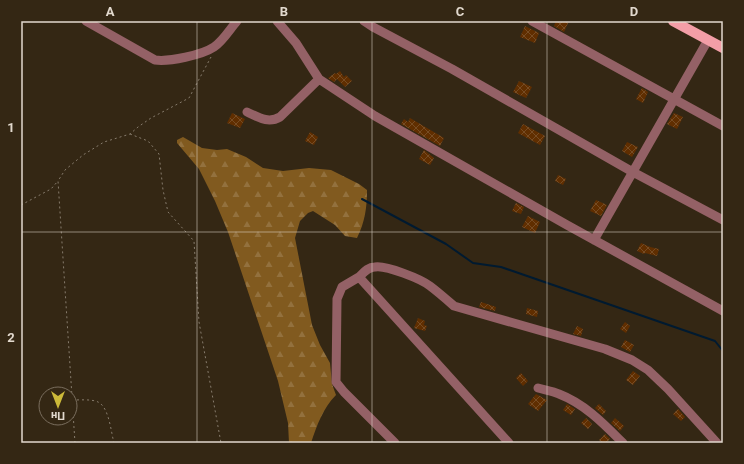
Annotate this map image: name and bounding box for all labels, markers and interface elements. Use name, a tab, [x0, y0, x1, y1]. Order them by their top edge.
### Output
text: A	[106, 4, 115, 19]
text: B	[280, 4, 288, 19]
text: C	[456, 4, 465, 19]
text: D	[630, 4, 638, 19]
text: 1	[7, 120, 15, 135]
text: 2	[7, 330, 15, 345]
north arrow	[38, 386, 78, 426]
text: Пн	[51, 409, 65, 422]

